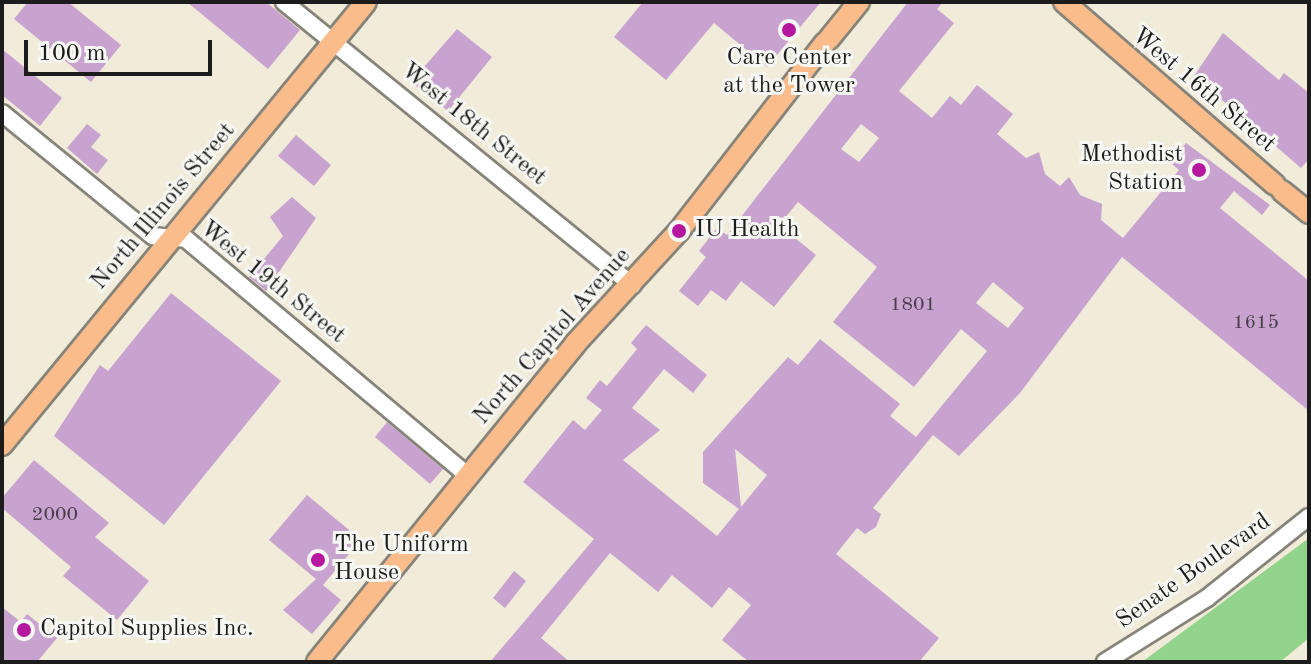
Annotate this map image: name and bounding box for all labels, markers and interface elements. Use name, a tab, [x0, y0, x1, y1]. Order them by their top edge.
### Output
marker: Care Center at the Tower	[778, 19, 800, 41]
street label: West 16th Street	[1125, 22, 1281, 160]
scale bar	[28, 24, 216, 74]
text: 100 m	[38, 42, 106, 66]
place label: Care Center at the Tower	[723, 45, 855, 101]
street label: West 18th Street	[394, 57, 552, 193]
street label: North Illinois Street	[86, 118, 242, 296]
place label: Methodist Station	[1081, 142, 1183, 198]
marker: Methodist Station	[1190, 161, 1208, 179]
street label: West 19th Street	[193, 215, 351, 351]
place label: IU Health	[695, 217, 800, 245]
marker: IU Health	[670, 222, 688, 240]
street label: North Capitol Avenue	[468, 243, 638, 431]
house number: 1801	[890, 293, 936, 317]
house number: 1615	[1233, 311, 1279, 335]
house number: 2000	[32, 503, 78, 527]
street label: Senate Boulevard	[1111, 508, 1277, 636]
place label: The Uniform House	[334, 532, 469, 588]
marker: The Uniform House	[309, 551, 327, 569]
place label: Capitol Supplies Inc.	[40, 616, 254, 644]
marker: Capitol Supplies Inc.	[15, 621, 33, 639]

